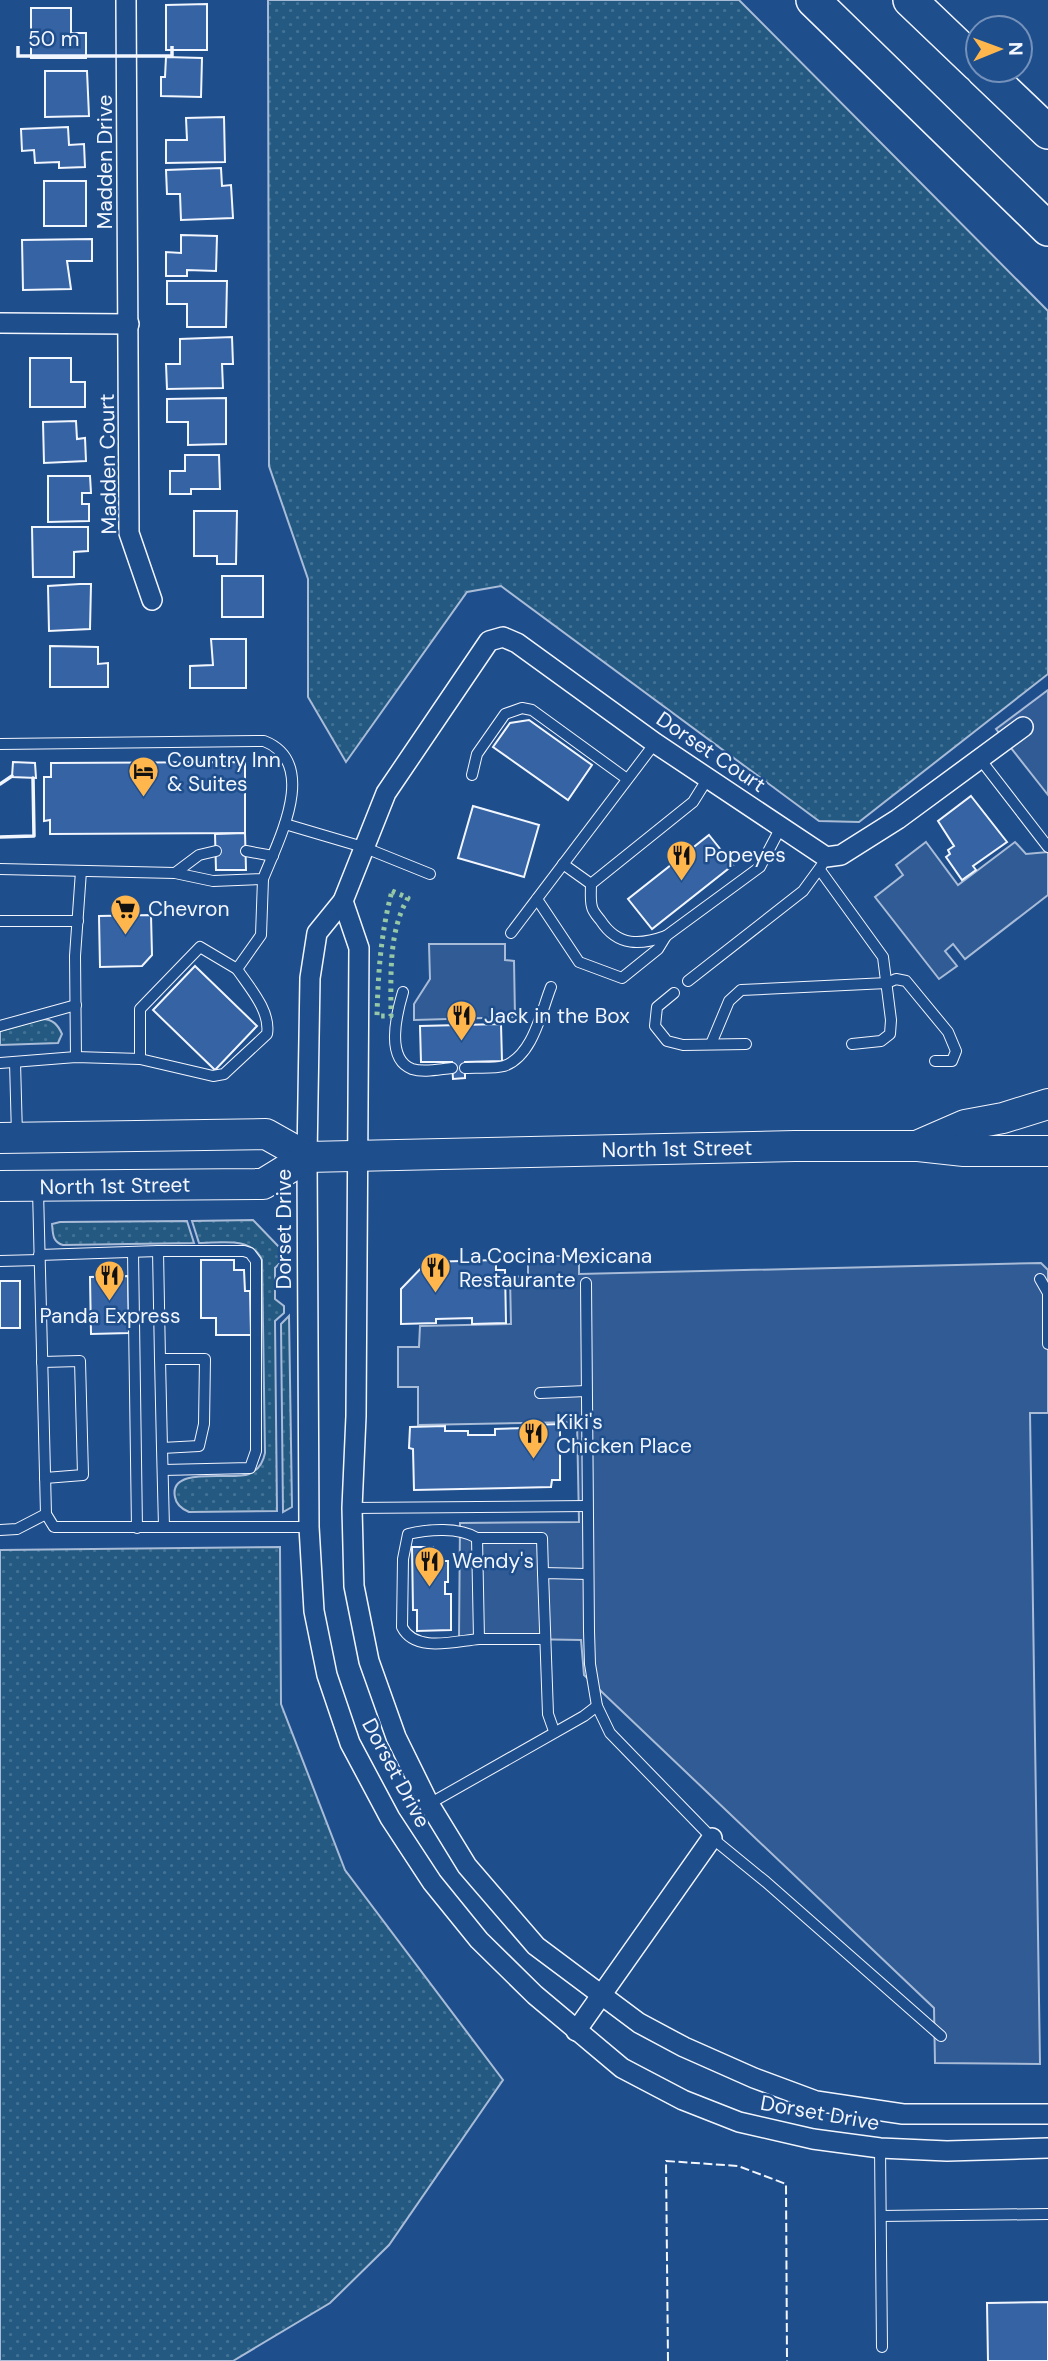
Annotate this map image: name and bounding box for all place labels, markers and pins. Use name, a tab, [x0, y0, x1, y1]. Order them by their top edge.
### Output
place label: Country Inn & Suites	[167, 746, 281, 798]
hotel icon: Country Inn & Suites	[127, 755, 161, 799]
restaurant icon: Popeyes	[664, 838, 698, 882]
place label: Popeyes	[704, 841, 786, 869]
supermarket icon: Chevron	[108, 892, 142, 936]
place label: Chevron	[148, 895, 230, 923]
restaurant icon: Jack in the Box	[444, 999, 478, 1043]
place label: Jack in the Box	[484, 1002, 630, 1030]
place label: La Cocina Mexicana Restaurante	[459, 1242, 652, 1294]
restaurant icon: La Cocina Mexicana Restaurante	[419, 1251, 453, 1295]
restaurant icon: Panda Express	[93, 1259, 127, 1303]
place label: Panda Express	[39, 1302, 181, 1330]
place label: Kiki's Chicken Place	[556, 1408, 692, 1460]
restaurant icon: Kiki's Chicken Place	[516, 1417, 550, 1461]
restaurant icon: Wendy's	[412, 1544, 446, 1588]
place label: Wendy's	[452, 1547, 534, 1575]

